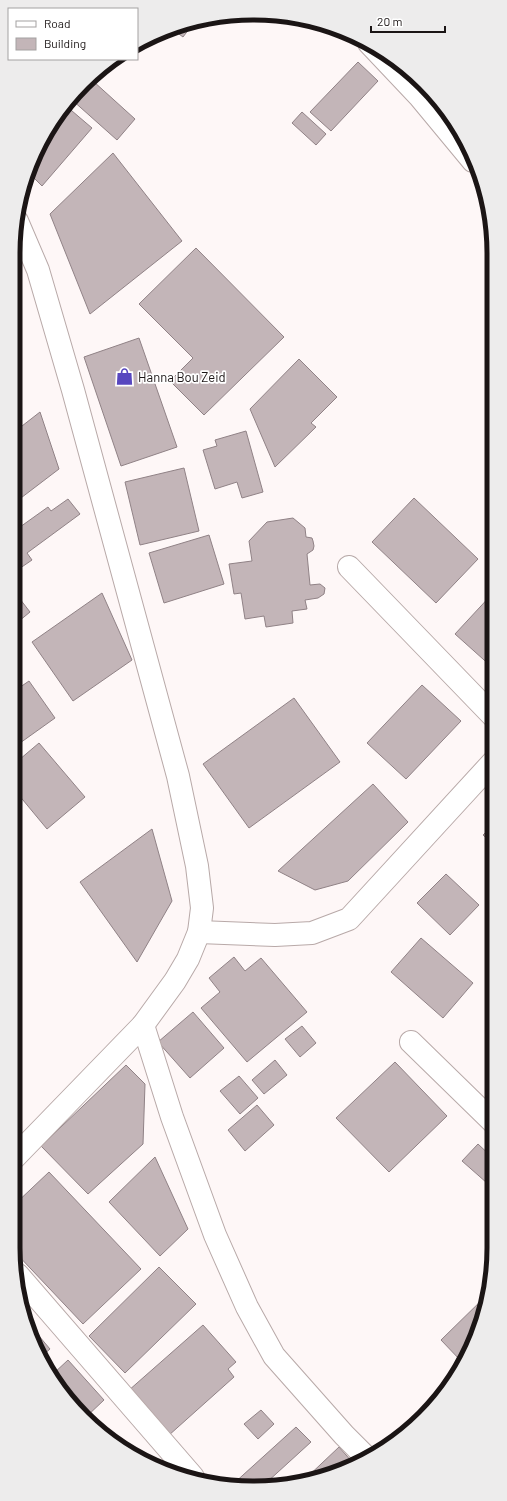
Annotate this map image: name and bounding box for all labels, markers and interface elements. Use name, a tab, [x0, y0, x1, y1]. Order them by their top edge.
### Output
legend	[8, 8, 138, 60]
scale bar	[371, 8, 445, 34]
text: 20 m	[377, 14, 403, 28]
text: Road	[44, 16, 71, 30]
text: Building	[44, 36, 86, 50]
shop icon: Hanna Bou Zeid	[115, 367, 135, 387]
place label: Hanna Bou Zeid	[138, 369, 226, 385]

